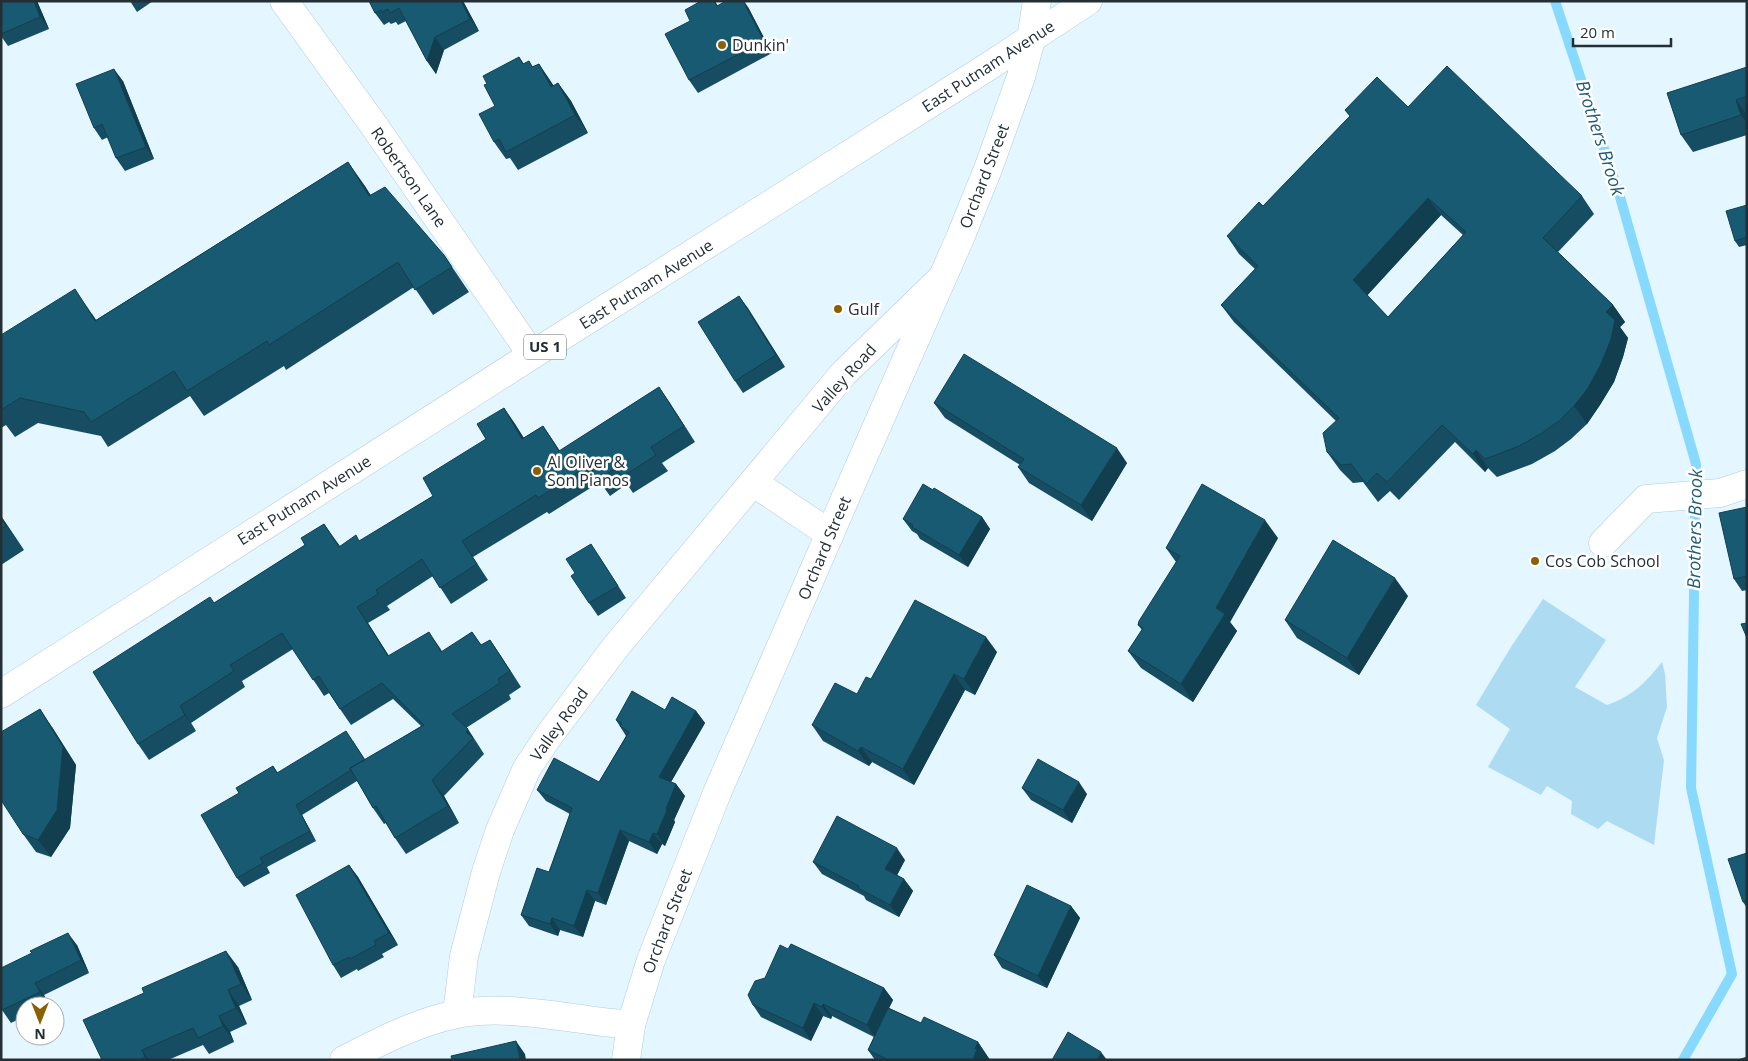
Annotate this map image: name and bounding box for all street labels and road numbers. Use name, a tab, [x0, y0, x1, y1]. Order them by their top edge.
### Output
street label: East Putnam Avenue	[918, 15, 1058, 117]
street label: Orchard Street	[954, 120, 1014, 232]
street label: Robertson Lane	[366, 122, 452, 232]
street label: East Putnam Avenue	[575, 234, 717, 334]
road number: US 1	[524, 334, 566, 360]
street label: Valley Road	[807, 339, 881, 417]
street label: East Putnam Avenue	[233, 450, 375, 550]
street label: Orchard Street	[792, 493, 856, 603]
street label: Valley Road	[525, 683, 593, 765]
street label: Orchard Street	[637, 865, 697, 977]

